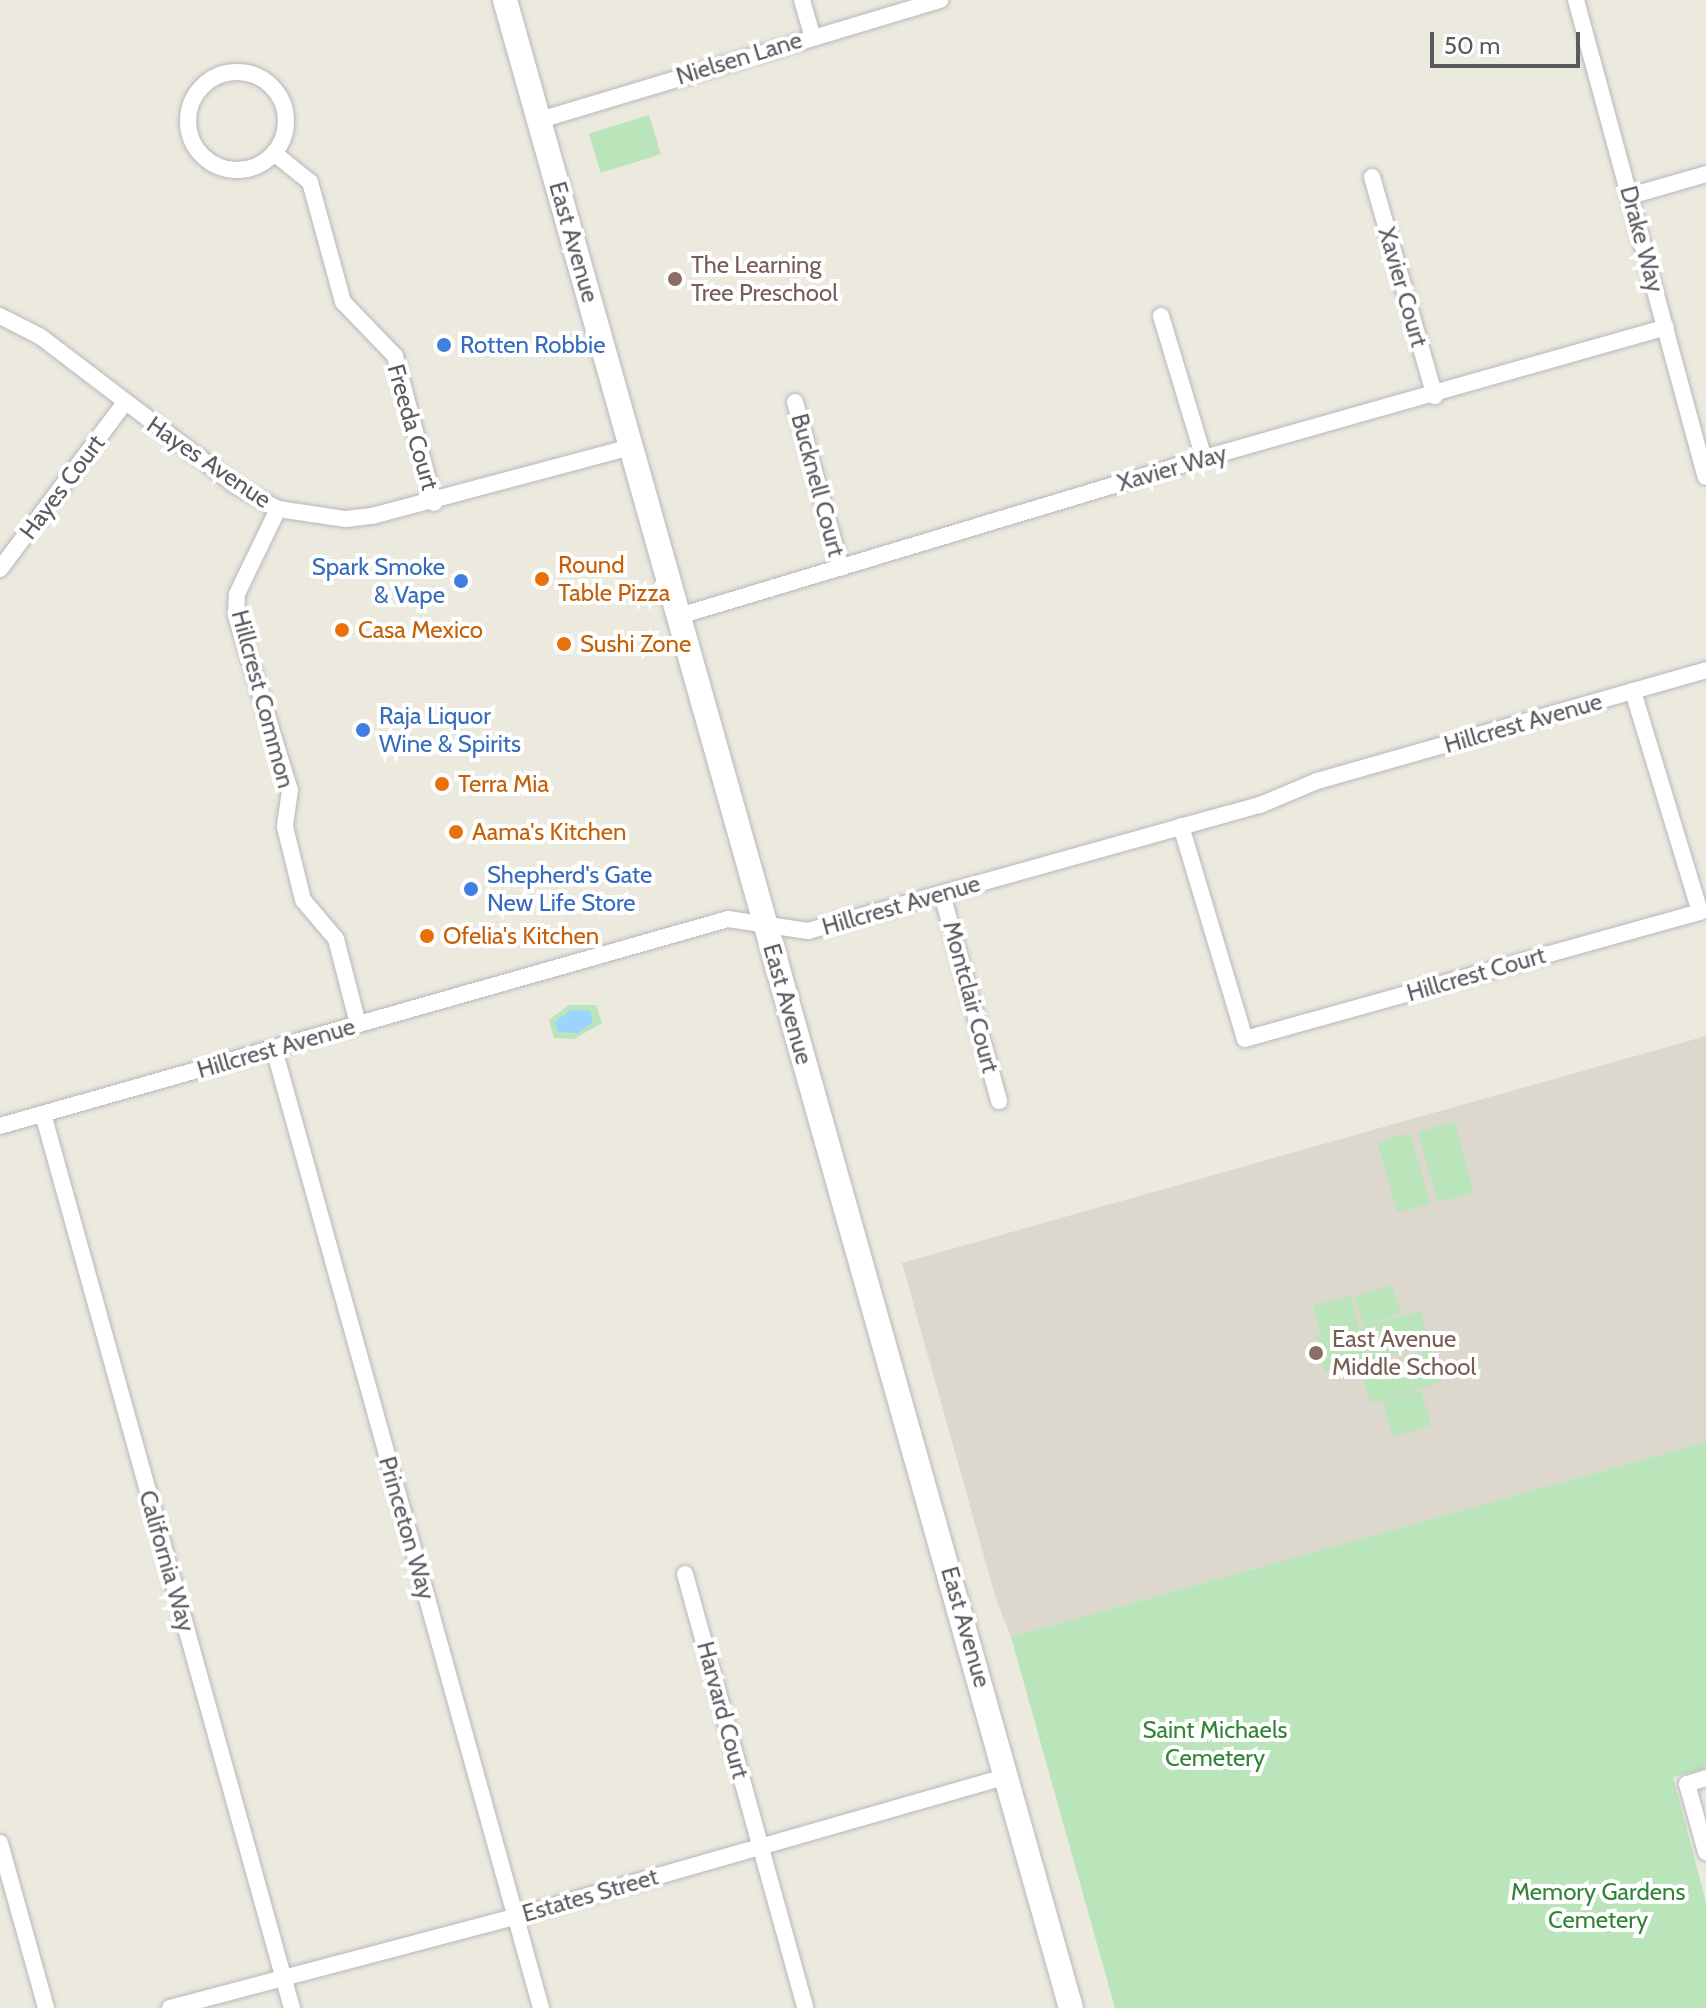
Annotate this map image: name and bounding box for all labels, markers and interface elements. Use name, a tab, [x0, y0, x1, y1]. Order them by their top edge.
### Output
scale bar	[1434, 16, 1584, 66]
street label: Nielsen Lane	[673, 25, 805, 91]
text: 50 m	[1444, 31, 1500, 60]
street label: East Avenue	[543, 178, 605, 306]
street label: Drake Way	[1614, 183, 1670, 295]
street label: Xavier Court	[1372, 224, 1434, 350]
place label: The Learning Tree Preschool	[691, 251, 838, 307]
marker: The Learning Tree Preschool	[666, 270, 684, 288]
place label: Rotten Robbie	[460, 331, 605, 359]
marker: Rotten Robbie	[435, 336, 453, 354]
street label: Freeda Court	[381, 361, 445, 493]
street label: Hayes Avenue	[142, 410, 276, 514]
street label: Bucknell Court	[785, 410, 851, 560]
street label: Hayes Court	[13, 429, 111, 545]
street label: Xavier Way	[1114, 439, 1230, 497]
place label: Round Table Pizza	[558, 551, 670, 607]
place label: Spark Smoke & Vape	[312, 553, 445, 609]
marker: Round Table Pizza	[533, 570, 551, 588]
marker: Spark Smoke & Vape	[452, 572, 470, 590]
street label: Hillcrest Common	[225, 607, 301, 791]
place label: Casa Mexico	[358, 616, 483, 644]
marker: Casa Mexico	[333, 621, 351, 639]
place label: Sushi Zone	[580, 630, 691, 658]
marker: Sushi Zone	[555, 635, 573, 653]
street label: Hillcrest Avenue	[1441, 687, 1605, 759]
place label: Raja Liquor Wine & Spirits	[379, 702, 521, 758]
marker: Raja Liquor Wine & Spirits	[354, 721, 372, 739]
place label: Terra Mia	[458, 770, 549, 798]
marker: Terra Mia	[433, 775, 451, 793]
place label: Aama's Kitchen	[472, 818, 626, 846]
marker: Aama's Kitchen	[447, 823, 465, 841]
place label: Shepherd's Gate New Life Store	[487, 861, 652, 917]
street label: Hillcrest Avenue	[819, 869, 983, 941]
marker: Shepherd's Gate New Life Store	[462, 880, 480, 898]
street label: Montclair Court	[937, 918, 1005, 1076]
place label: Ofelia's Kitchen	[443, 922, 599, 950]
marker: Ofelia's Kitchen	[418, 927, 436, 945]
street label: East Avenue	[757, 940, 819, 1068]
street label: Hillcrest Court	[1403, 940, 1549, 1008]
street label: Hillcrest Avenue	[194, 1012, 358, 1084]
place label: East Avenue Middle School	[1332, 1325, 1476, 1381]
marker: East Avenue Middle School	[1307, 1344, 1325, 1362]
street label: Princeton Way	[373, 1453, 441, 1603]
street label: California Way	[133, 1487, 201, 1635]
street label: East Avenue	[935, 1563, 997, 1691]
street label: Harvard Court	[691, 1638, 755, 1782]
park label: Saint Michaels Cemetery	[1143, 1716, 1287, 1772]
street label: Estates Street	[519, 1862, 661, 1928]
park label: Memory Gardens Cemetery	[1511, 1878, 1685, 1934]

